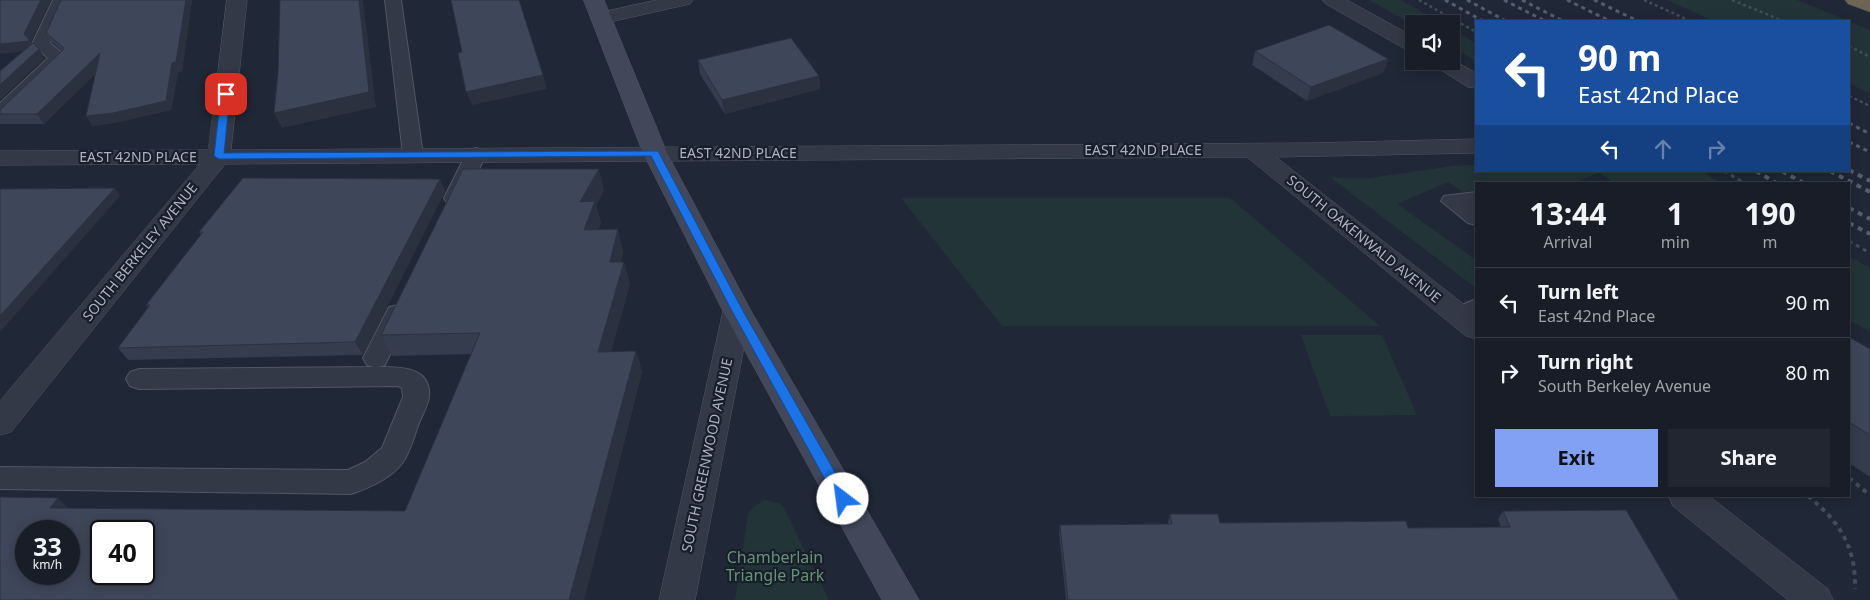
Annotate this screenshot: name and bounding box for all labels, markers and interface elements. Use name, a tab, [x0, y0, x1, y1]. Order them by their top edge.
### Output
map controls	[1405, 15, 1460, 70]
button: sound	[1405, 15, 1460, 70]
text: 90 m	[1578, 34, 1661, 81]
icon: left	[1495, 40, 1560, 105]
pin	[205, 73, 247, 115]
text: East 42nd Place	[1578, 79, 1739, 109]
icon: arrive	[212, 80, 240, 108]
icon: left	[1596, 135, 1624, 163]
icon: ahead	[1649, 135, 1677, 163]
icon: right	[1702, 135, 1730, 163]
street label: EAST 42ND PLACE	[1084, 140, 1202, 159]
street label: EAST 42ND PLACE	[679, 143, 797, 162]
street label: EAST 42ND PLACE	[79, 147, 197, 166]
street label: SOUTH OAKENWALD AVENUE	[1283, 170, 1445, 307]
street label: SOUTH BERKELEY AVENUE	[78, 179, 201, 325]
text: 13:44	[1529, 193, 1606, 234]
text: 1	[1667, 193, 1684, 234]
text: 190	[1744, 193, 1796, 234]
text: Arrival	[1543, 231, 1592, 253]
text: min	[1661, 231, 1690, 253]
text: m	[1762, 231, 1777, 253]
text: Turn left	[1538, 279, 1619, 305]
icon: left	[1495, 289, 1523, 317]
text: 90 m	[1786, 290, 1830, 316]
text: East 42nd Place	[1538, 305, 1655, 327]
text: Turn right	[1538, 349, 1633, 375]
street label: SOUTH GREENWOOD AVENUE	[677, 356, 736, 554]
icon: right	[1495, 359, 1523, 387]
text: 80 m	[1786, 360, 1830, 386]
text: South Berkeley Avenue	[1538, 375, 1711, 397]
button: Exit	[1495, 429, 1658, 487]
button: Share	[1668, 429, 1830, 487]
position arrow	[816, 472, 868, 524]
speed limit sign: 40	[90, 520, 155, 585]
text: 33	[33, 529, 62, 563]
park label: Chamberlain Triangle Park	[726, 546, 825, 586]
text: km/h	[33, 556, 62, 573]

